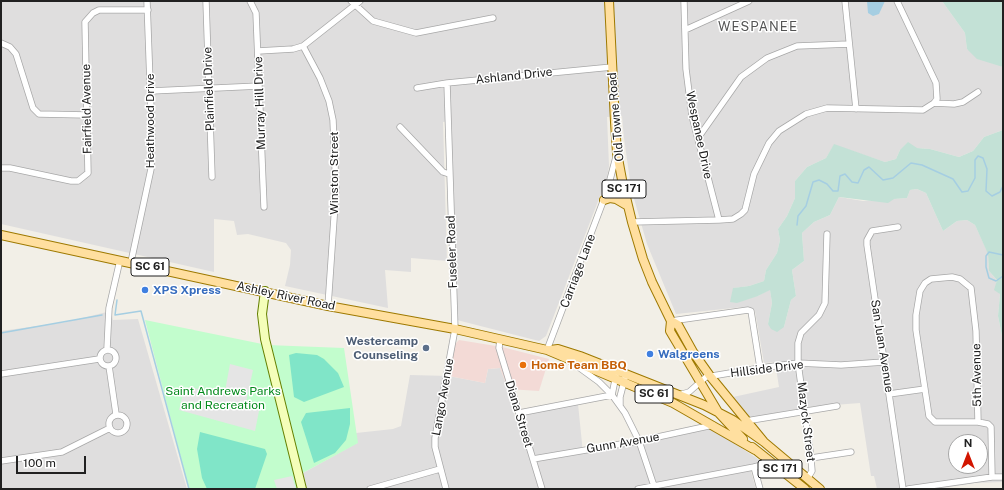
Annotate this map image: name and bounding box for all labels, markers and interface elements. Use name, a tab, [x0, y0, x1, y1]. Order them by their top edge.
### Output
district label: WESPANEE	[718, 19, 798, 35]
street label: Plainfield Drive	[200, 47, 218, 131]
street label: Murray Hill Drive	[251, 56, 269, 150]
street label: Fairfield Avenue	[79, 64, 95, 154]
street label: Ashland Drive	[475, 65, 553, 87]
street label: Old Towne Road	[605, 72, 627, 162]
street label: Heathwood Drive	[143, 73, 157, 169]
street label: Wespanee Drive	[683, 90, 715, 180]
street label: Winston Street	[327, 131, 341, 215]
road number: SC 171	[602, 180, 646, 198]
street label: Fuseler Road	[444, 215, 460, 289]
street label: Carriage Lane	[557, 232, 599, 310]
road number: SC 61	[131, 258, 169, 276]
street label: Ashley River Road	[235, 279, 337, 313]
place label: XPS Xpress	[153, 283, 221, 297]
marker: XPS Xpress	[140, 285, 150, 295]
street label: San Juan Avenue	[868, 299, 896, 393]
place label: Westercamp Counseling	[346, 334, 418, 362]
marker: Westercamp Counseling	[421, 343, 431, 353]
street label: 5th Avenue	[969, 343, 985, 407]
place label: Walgreens	[658, 347, 720, 361]
marker: Walgreens	[645, 349, 655, 359]
street label: Lango Avenue	[429, 357, 457, 437]
street label: Hillside Drive	[730, 357, 804, 381]
place label: Home Team BBQ	[531, 358, 627, 372]
marker: Home Team BBQ	[518, 360, 528, 370]
street label: Diana Street	[502, 379, 536, 449]
street label: Mazyck Street	[794, 381, 818, 463]
park label: Saint Andrews Parks and Recreation	[165, 384, 281, 412]
road number: SC 61	[635, 385, 673, 403]
street label: Gunn Avenue	[585, 430, 661, 456]
north arrow	[948, 434, 988, 474]
text: N	[964, 437, 972, 449]
scale bar	[18, 448, 88, 474]
text: 100 m	[23, 456, 56, 470]
road number: SC 171	[758, 460, 802, 478]

